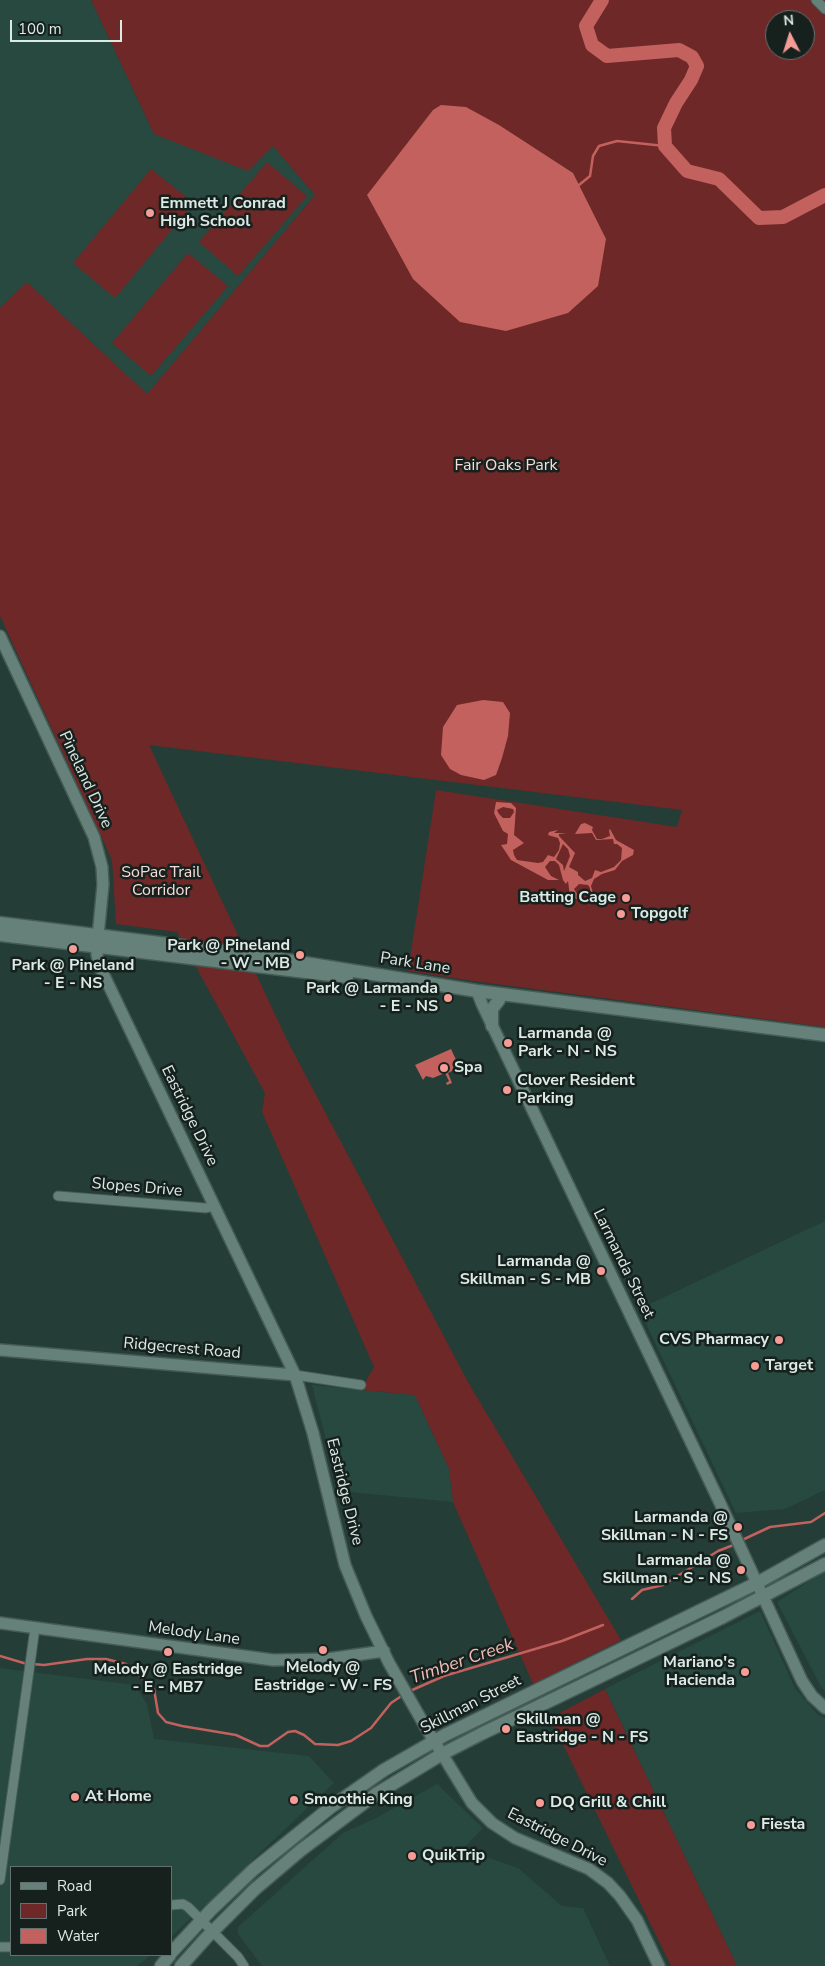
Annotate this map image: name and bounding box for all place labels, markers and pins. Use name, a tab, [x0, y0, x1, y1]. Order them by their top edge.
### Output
place label: Emmett J Conrad High School	[160, 194, 286, 232]
marker: Emmett J Conrad High School	[144, 207, 156, 219]
place label: Batting Cage	[519, 888, 616, 908]
marker: Batting Cage	[620, 892, 632, 904]
place label: Topgolf	[631, 904, 688, 924]
marker: Topgolf	[615, 908, 627, 920]
place label: Park @ Pineland - W - MB	[167, 936, 290, 974]
marker: Park @ Pineland - E - NS	[67, 943, 79, 955]
marker: Park @ Pineland - W - MB	[294, 949, 306, 961]
place label: Park @ Pineland - E - NS	[12, 956, 134, 994]
place label: Park @ Larmanda - E - NS	[306, 979, 438, 1017]
marker: Park @ Larmanda - E - NS	[442, 992, 454, 1004]
place label: Larmanda @ Park - N - NS	[518, 1024, 617, 1062]
marker: Larmanda @ Park - N - NS	[502, 1037, 514, 1049]
place label: Spa	[454, 1058, 482, 1078]
marker: Spa	[438, 1062, 450, 1074]
place label: Clover Resident Parking	[517, 1071, 635, 1109]
marker: Clover Resident Parking	[501, 1084, 513, 1096]
place label: Larmanda @ Skillman - S - MB	[460, 1252, 591, 1290]
marker: Larmanda @ Skillman - S - MB	[595, 1265, 607, 1277]
place label: CVS Pharmacy	[659, 1330, 769, 1350]
marker: CVS Pharmacy	[773, 1334, 785, 1346]
place label: Target	[765, 1356, 813, 1376]
marker: Target	[749, 1360, 761, 1372]
place label: Larmanda @ Skillman - N - FS	[601, 1508, 728, 1546]
marker: Larmanda @ Skillman - N - FS	[732, 1521, 744, 1533]
place label: Larmanda @ Skillman - S - NS	[603, 1551, 731, 1589]
marker: Larmanda @ Skillman - S - NS	[735, 1564, 747, 1576]
marker: Melody @ Eastridge - W - FS	[317, 1644, 329, 1656]
marker: Melody @ Eastridge - E - MB7	[162, 1646, 174, 1658]
place label: Mariano's Hacienda	[663, 1653, 735, 1691]
place label: Melody @ Eastridge - W - FS	[254, 1658, 392, 1696]
place label: Melody @ Eastridge - E - MB7	[93, 1660, 243, 1698]
marker: Mariano's Hacienda	[739, 1666, 751, 1678]
place label: Skillman @ Eastridge - N - FS	[516, 1710, 648, 1748]
marker: Skillman @ Eastridge - N - FS	[500, 1723, 512, 1735]
place label: At Home	[85, 1787, 151, 1807]
place label: Smoothie King	[304, 1790, 413, 1810]
marker: At Home	[69, 1791, 81, 1803]
place label: DQ Grill & Chill	[550, 1793, 666, 1813]
marker: Smoothie King	[288, 1794, 300, 1806]
marker: DQ Grill & Chill	[534, 1797, 546, 1809]
place label: Fiesta	[761, 1815, 805, 1835]
marker: Fiesta	[745, 1819, 757, 1831]
place label: QuikTrip	[422, 1846, 485, 1866]
marker: QuikTrip	[406, 1850, 418, 1862]

